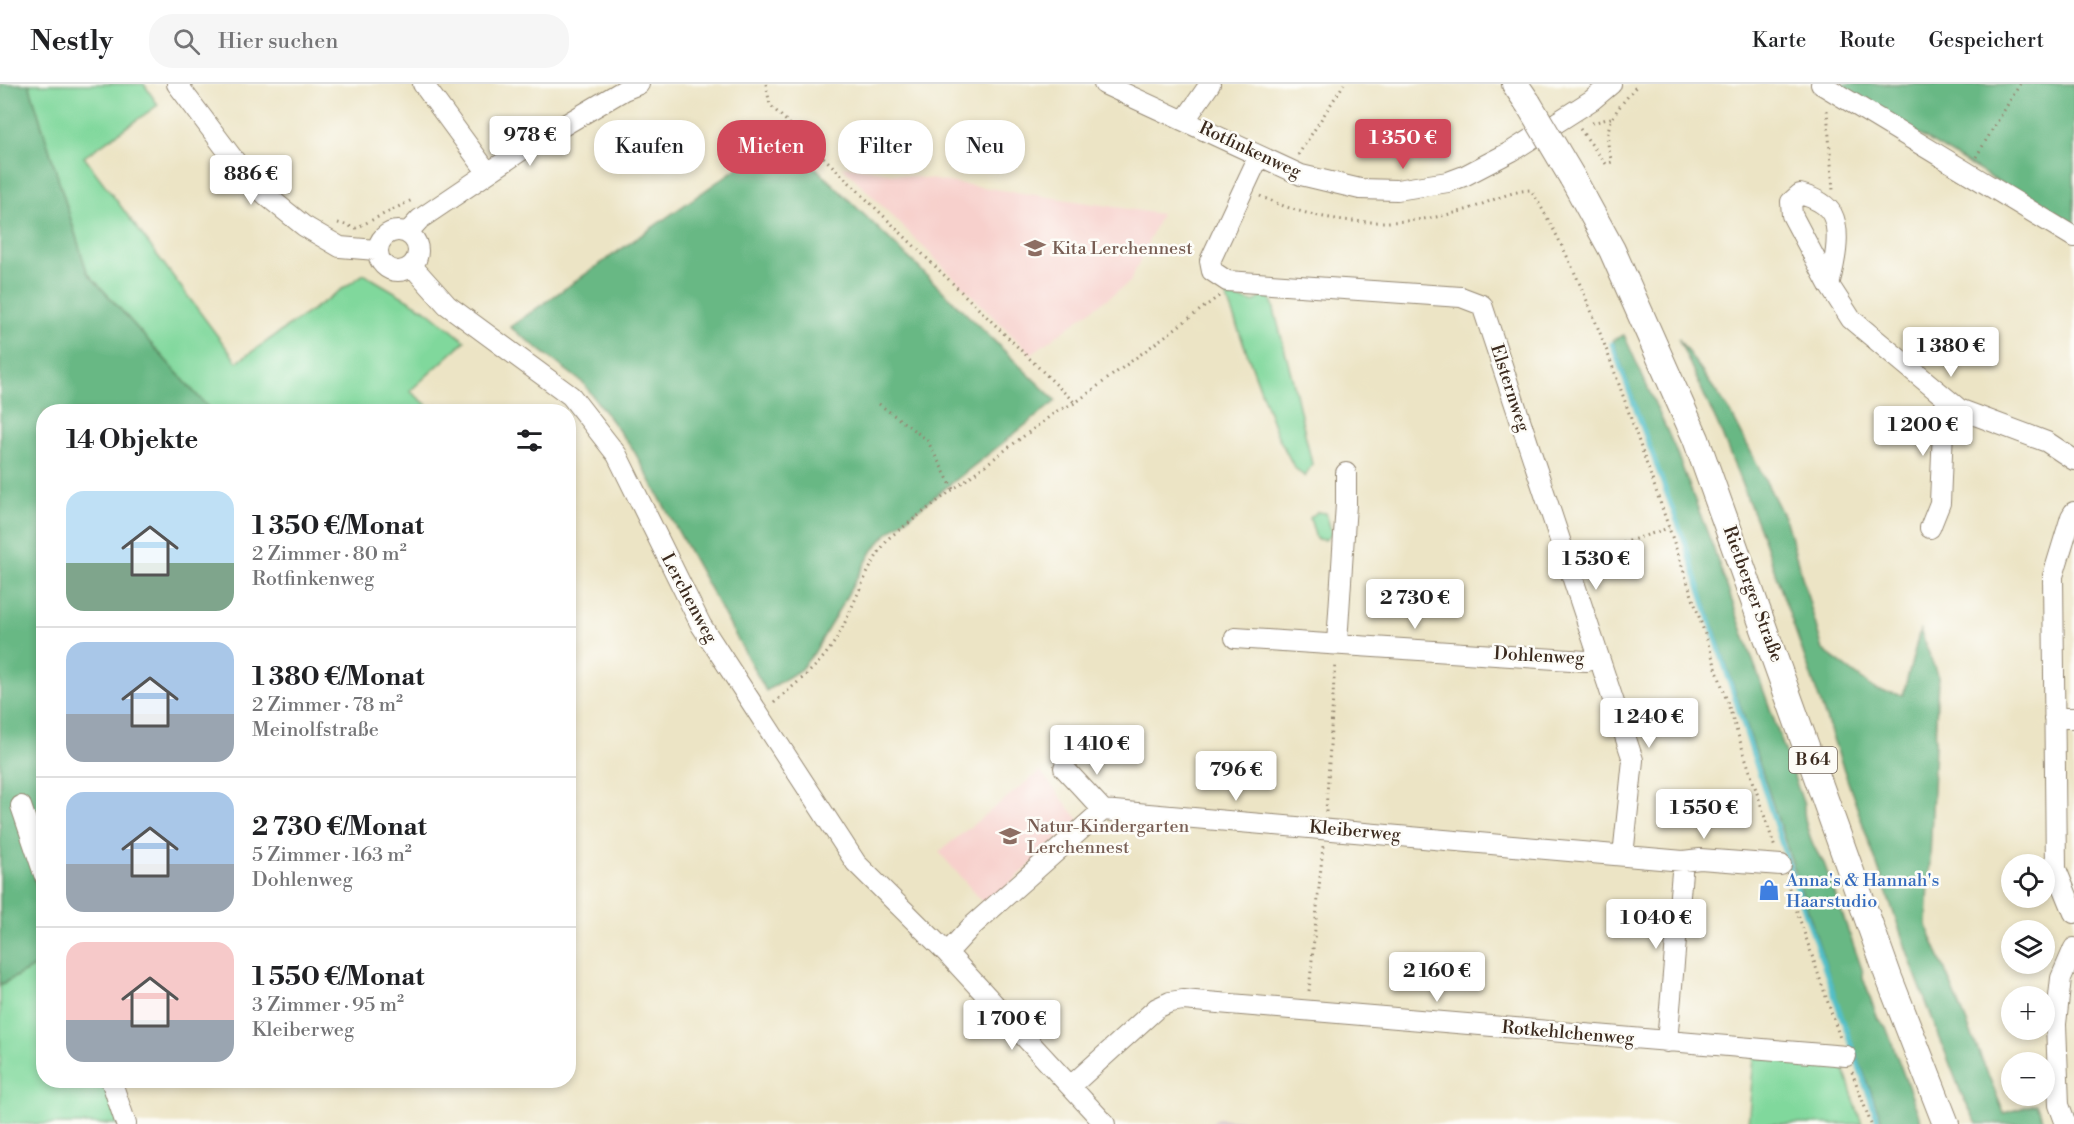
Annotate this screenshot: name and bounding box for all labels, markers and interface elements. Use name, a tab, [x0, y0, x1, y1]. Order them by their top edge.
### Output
search box	[149, 14, 569, 68]
text: Nestly	[30, 24, 113, 59]
icon: search	[170, 25, 203, 58]
text: Hier suchen	[218, 28, 338, 55]
text: Karte	[1752, 28, 1806, 54]
text: Route	[1839, 28, 1895, 54]
text: Gespeichert	[1928, 28, 2044, 54]
pin: 978 €	[488, 116, 572, 167]
street label: Rotfinkenweg	[1195, 116, 1305, 184]
pin: 1 350 €	[1348, 119, 1458, 170]
chip: Kaufen	[594, 120, 705, 174]
chip: Mieten	[717, 120, 826, 174]
chip: Filter	[838, 120, 933, 174]
chip: Neu	[945, 120, 1025, 174]
text: 978 €	[503, 123, 557, 148]
text: 1 350 €	[1369, 126, 1437, 151]
pin: 886 €	[209, 155, 293, 206]
text: 886 €	[224, 162, 278, 187]
school or university icon: Kita Lerchennest	[1023, 236, 1047, 260]
place label: Kita Lerchennest	[1052, 237, 1193, 260]
pin: 1 380 €	[1896, 327, 2006, 378]
text: 1 380 €	[1917, 334, 1985, 359]
street label: Elsternweg	[1485, 341, 1535, 435]
pin: 1 200 €	[1868, 406, 1978, 457]
text: 1 200 €	[1888, 413, 1958, 438]
text: 14 Objekte	[66, 424, 198, 456]
icon: filters	[513, 424, 546, 457]
text: 1 350 €/Monat	[252, 510, 424, 542]
icon: home	[114, 515, 186, 587]
street label: Rietberger Straße	[1718, 523, 1788, 665]
pin: 1 530 €	[1541, 540, 1651, 591]
text: 2 Zimmer · 80 m²	[252, 542, 407, 567]
text: 1 530 €	[1562, 547, 1630, 572]
street label: Lerchenweg	[656, 549, 723, 648]
text: Rotfinkenweg	[252, 567, 374, 592]
pin: 2 730 €	[1360, 579, 1470, 630]
text: 2 730 €	[1380, 586, 1450, 611]
street label: Dohlenweg	[1493, 642, 1586, 670]
text: 1 380 €/Monat	[252, 661, 424, 693]
icon: home	[114, 666, 186, 738]
text: 2 Zimmer · 78 m²	[252, 693, 403, 718]
pin: 1 240 €	[1594, 698, 1704, 749]
text: 1 240 €	[1614, 705, 1684, 730]
text: Meinolfstraße	[252, 718, 379, 743]
pin: 1 410 €	[1042, 725, 1152, 776]
text: 1 410 €	[1064, 732, 1130, 757]
road number: B 64	[1789, 747, 1837, 773]
pin: 796 €	[1194, 751, 1278, 802]
text: 796 €	[1210, 758, 1262, 783]
pin: 1 550 €	[1649, 789, 1759, 840]
text: 1 550 €	[1670, 796, 1738, 821]
text: 2 730 €/Monat	[252, 811, 427, 843]
place label: Natur-Kindergarten Lerchennest	[1027, 815, 1189, 859]
icon: home	[114, 816, 186, 888]
street label: Kleiberweg	[1308, 816, 1403, 847]
school or university icon: Natur-Kindergarten Lerchennest	[998, 824, 1022, 848]
text: 5 Zimmer · 163 m²	[252, 843, 412, 868]
map controls	[2001, 854, 2055, 1106]
button: locate	[2001, 854, 2055, 908]
text: Dohlenweg	[252, 868, 353, 893]
place label: Anna's & Hannah's Haarstudio	[1785, 869, 1939, 913]
shop icon: Anna's & Hannah's Haarstudio	[1757, 878, 1781, 902]
pin: 1 040 €	[1601, 899, 1711, 950]
text: 1 040 €	[1620, 906, 1692, 931]
button: layers	[2001, 920, 2055, 974]
pin: 2 160 €	[1382, 952, 1492, 1003]
text: 2 160 €	[1403, 959, 1471, 984]
text: 1 550 €/Monat	[252, 961, 424, 993]
icon: home	[114, 966, 186, 1038]
button: +	[2001, 986, 2055, 1040]
text: 3 Zimmer · 95 m²	[252, 993, 404, 1018]
pin: 1 700 €	[957, 1000, 1067, 1051]
text: 1 700 €	[977, 1007, 1047, 1032]
street label: Rotkehlchenweg	[1501, 1016, 1636, 1050]
text: Kleiberweg	[252, 1018, 354, 1043]
button: −	[2001, 1052, 2055, 1106]

